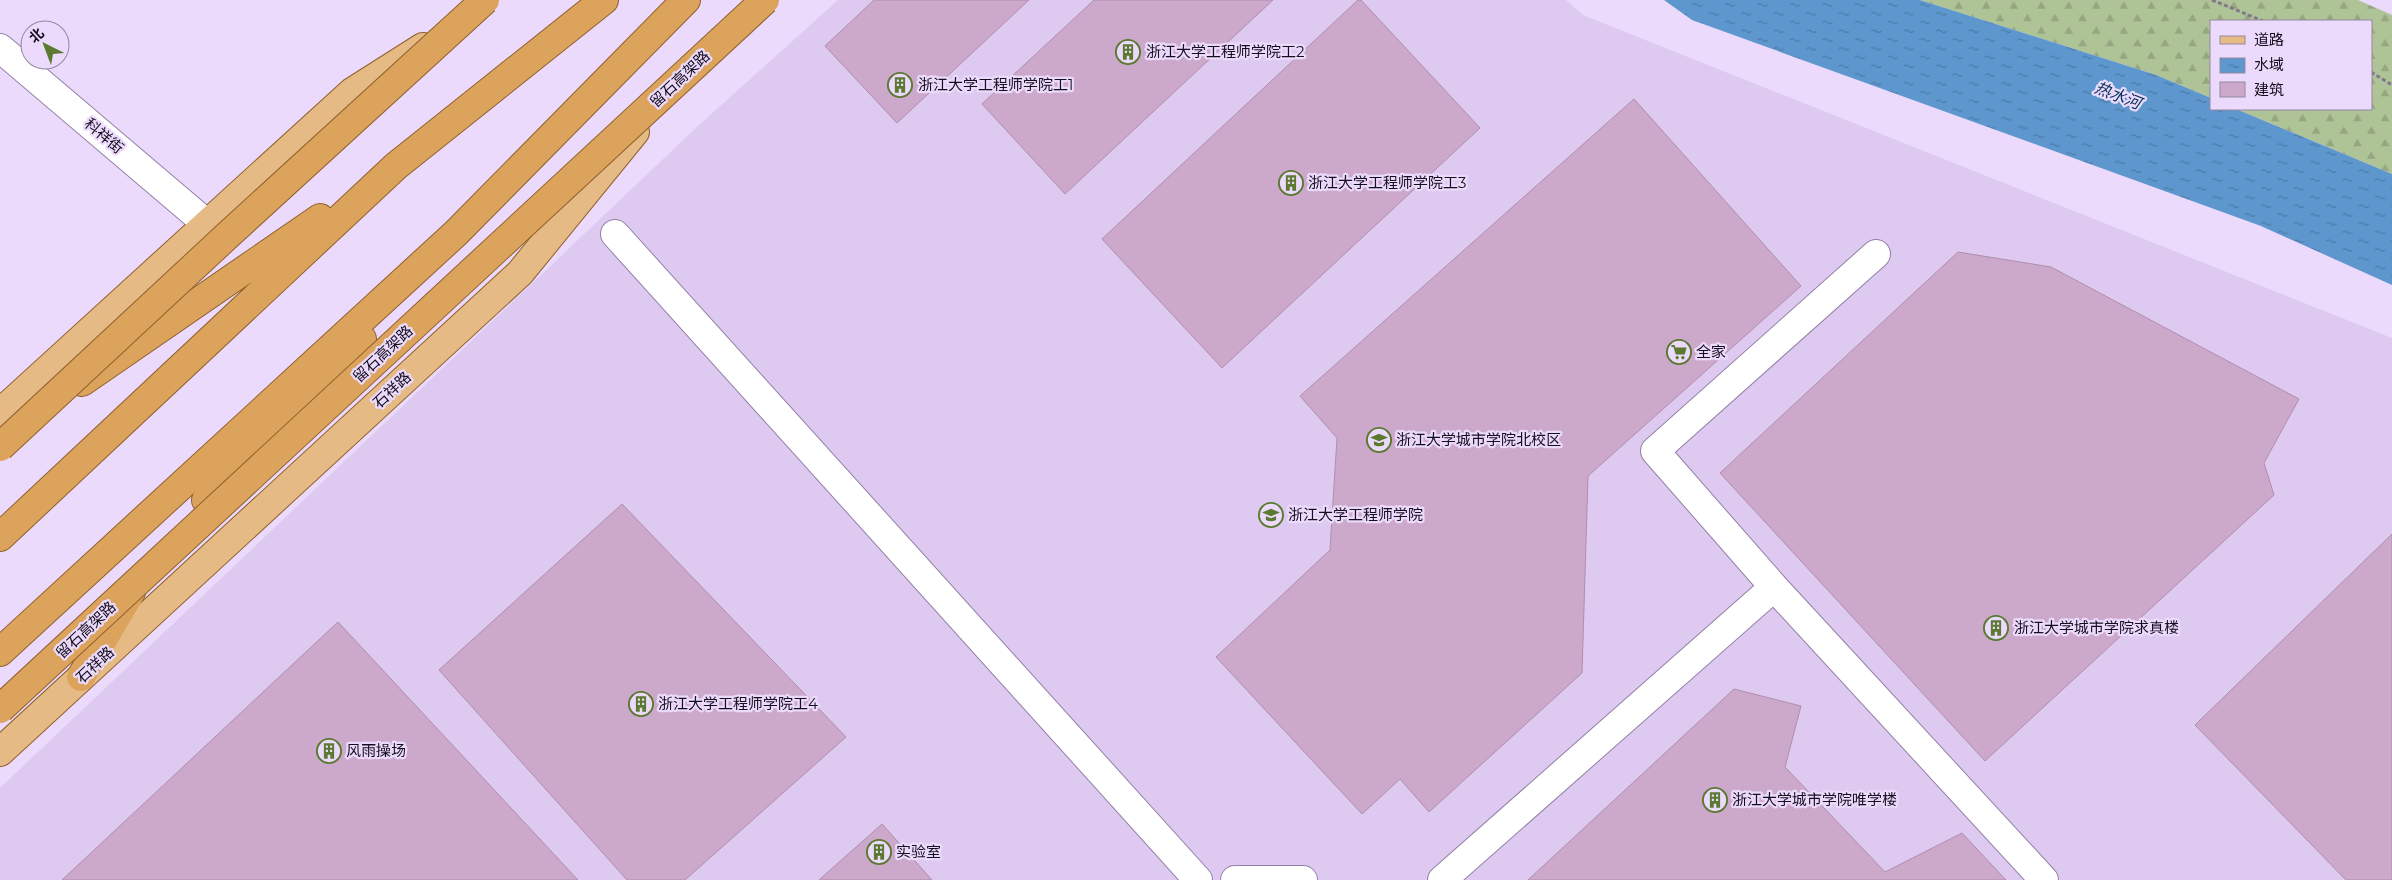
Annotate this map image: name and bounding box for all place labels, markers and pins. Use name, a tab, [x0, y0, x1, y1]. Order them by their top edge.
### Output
building icon: 浙江大学工程师学院工2	[1115, 39, 1141, 65]
place label: 浙江大学工程师学院工2	[1146, 42, 1305, 61]
building icon: 浙江大学工程师学院工1	[887, 72, 913, 98]
place label: 浙江大学工程师学院工1	[918, 75, 1073, 94]
building icon: 浙江大学工程师学院工3	[1278, 170, 1304, 196]
place label: 浙江大学工程师学院工3	[1308, 173, 1466, 192]
supermarket icon: 全家	[1666, 339, 1692, 365]
place label: 全家	[1696, 342, 1726, 361]
school or university icon: 浙江大学城市学院北校区	[1366, 427, 1392, 453]
place label: 浙江大学城市学院北校区	[1396, 430, 1561, 449]
school or university icon: 浙江大学工程师学院	[1258, 502, 1284, 528]
place label: 浙江大学工程师学院	[1288, 505, 1423, 524]
building icon: 浙江大学城市学院求真楼	[1983, 615, 2009, 641]
place label: 浙江大学城市学院求真楼	[2014, 618, 2179, 637]
building icon: 浙江大学工程师学院工4	[628, 691, 654, 717]
place label: 浙江大学工程师学院工4	[658, 694, 818, 713]
building icon: 风雨操场	[316, 738, 342, 764]
place label: 风雨操场	[346, 741, 406, 760]
building icon: 浙江大学城市学院唯学楼	[1702, 787, 1728, 813]
place label: 浙江大学城市学院唯学楼	[1732, 790, 1897, 809]
building icon: 实验室	[866, 839, 892, 865]
place label: 实验室	[896, 842, 941, 861]

